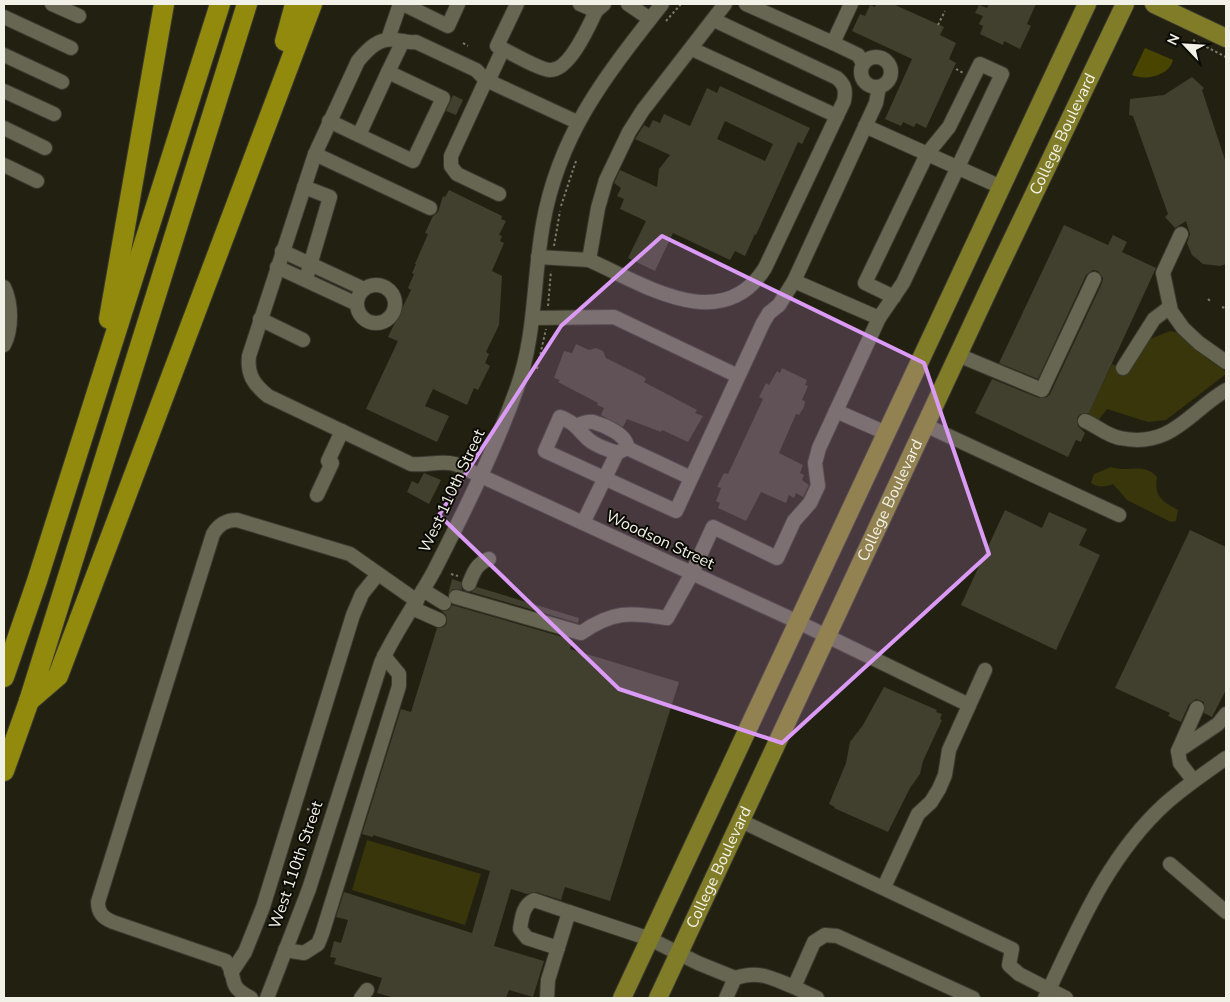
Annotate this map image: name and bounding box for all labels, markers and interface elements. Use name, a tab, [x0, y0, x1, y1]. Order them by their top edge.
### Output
north arrow	[1160, 20, 1210, 70]
text: N	[1163, 31, 1184, 48]
street label: College Boulevard	[1024, 70, 1101, 199]
street label: West 110th Street	[414, 425, 490, 556]
street label: College Boulevard	[852, 436, 928, 565]
street label: Woodson Street	[602, 505, 718, 575]
street label: West 110th Street	[264, 798, 328, 932]
street label: College Boulevard	[681, 803, 757, 932]

